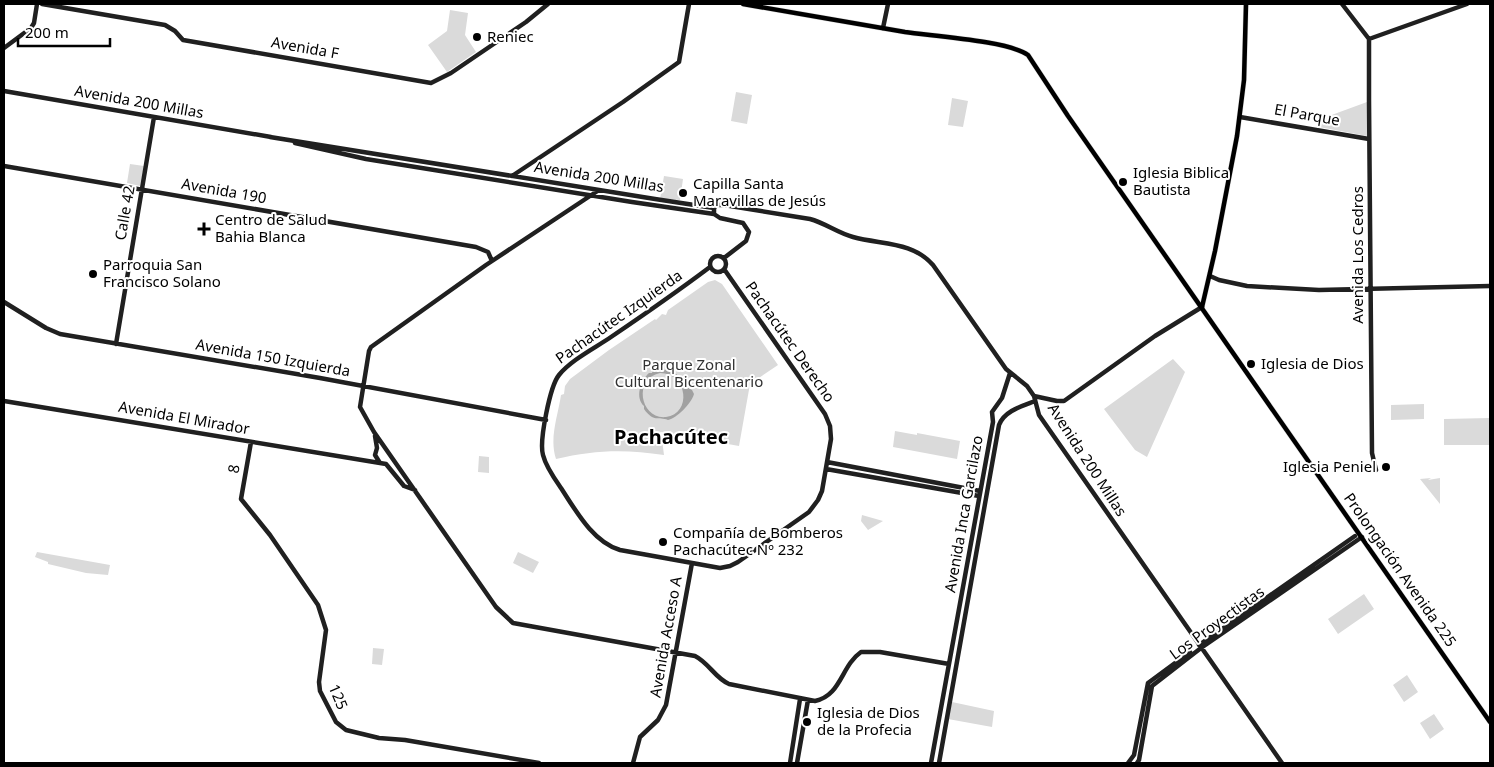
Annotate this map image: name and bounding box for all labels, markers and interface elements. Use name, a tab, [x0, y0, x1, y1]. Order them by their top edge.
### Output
scale bar	[18, 15, 110, 47]
text: 200 m	[25, 22, 69, 42]
place label: Reniec	[487, 26, 534, 46]
street label: Avenida F	[270, 31, 341, 63]
marker: Reniec	[471, 31, 483, 43]
street label: Avenida 200 Millas	[73, 80, 205, 122]
street label: El Parque	[1273, 98, 1342, 130]
street label: Avenida 200 Millas	[533, 156, 665, 196]
place label: Iglesia Biblica Bautista	[1133, 162, 1229, 199]
street label: Avenida 190	[180, 173, 268, 207]
place label: Capilla Santa Maravillas de Jesús	[693, 173, 826, 210]
marker: Iglesia Biblica Bautista	[1117, 176, 1129, 188]
street label: Calle 42	[109, 184, 139, 242]
street label: Avenida Los Cedros	[1347, 186, 1367, 324]
marker: Capilla Santa Maravillas de Jesús	[677, 187, 689, 199]
place label: Centro de Salud Bahia Blanca	[215, 209, 327, 246]
marker: Centro de Salud Bahia Blanca	[197, 222, 211, 236]
place label: Parroquia San Francisco Solano	[103, 254, 221, 291]
street label: Pachacútec Izquierda	[551, 265, 686, 367]
marker: Parroquia San Francisco Solano	[87, 268, 99, 280]
street label: Pachacútec Derecho	[742, 277, 840, 406]
street label: Avenida 150 Izquierda	[194, 334, 352, 380]
place label: Iglesia de Dios	[1261, 353, 1364, 373]
park label: Parque Zonal Cultural Bicentenario	[615, 354, 763, 391]
marker: Iglesia de Dios	[1245, 358, 1257, 370]
street label: Avenida El Mirador	[117, 396, 251, 438]
street label: Avenida 200 Millas	[1044, 399, 1132, 520]
district label: Pachacútec	[614, 423, 728, 450]
street label: Avenida Inca Garcilazo	[939, 434, 987, 594]
place label: Iglesia Peniel	[1283, 456, 1376, 476]
marker: Iglesia Peniel	[1380, 461, 1392, 473]
street label: 8	[222, 463, 244, 475]
street label: Prolongación Avenida 225	[1340, 489, 1462, 650]
place label: Compañía de Bomberos Pachacútec Nº 232	[673, 522, 843, 559]
marker: Compañía de Bomberos Pachacútec Nº 232	[657, 536, 669, 548]
street label: Avenida Acceso A	[645, 574, 686, 699]
street label: Los Proyectistas	[1165, 581, 1268, 663]
street label: 125	[325, 681, 353, 712]
place label: Iglesia de Dios de la Profecia	[817, 702, 920, 739]
marker: Iglesia de Dios de la Profecia	[801, 716, 813, 728]

